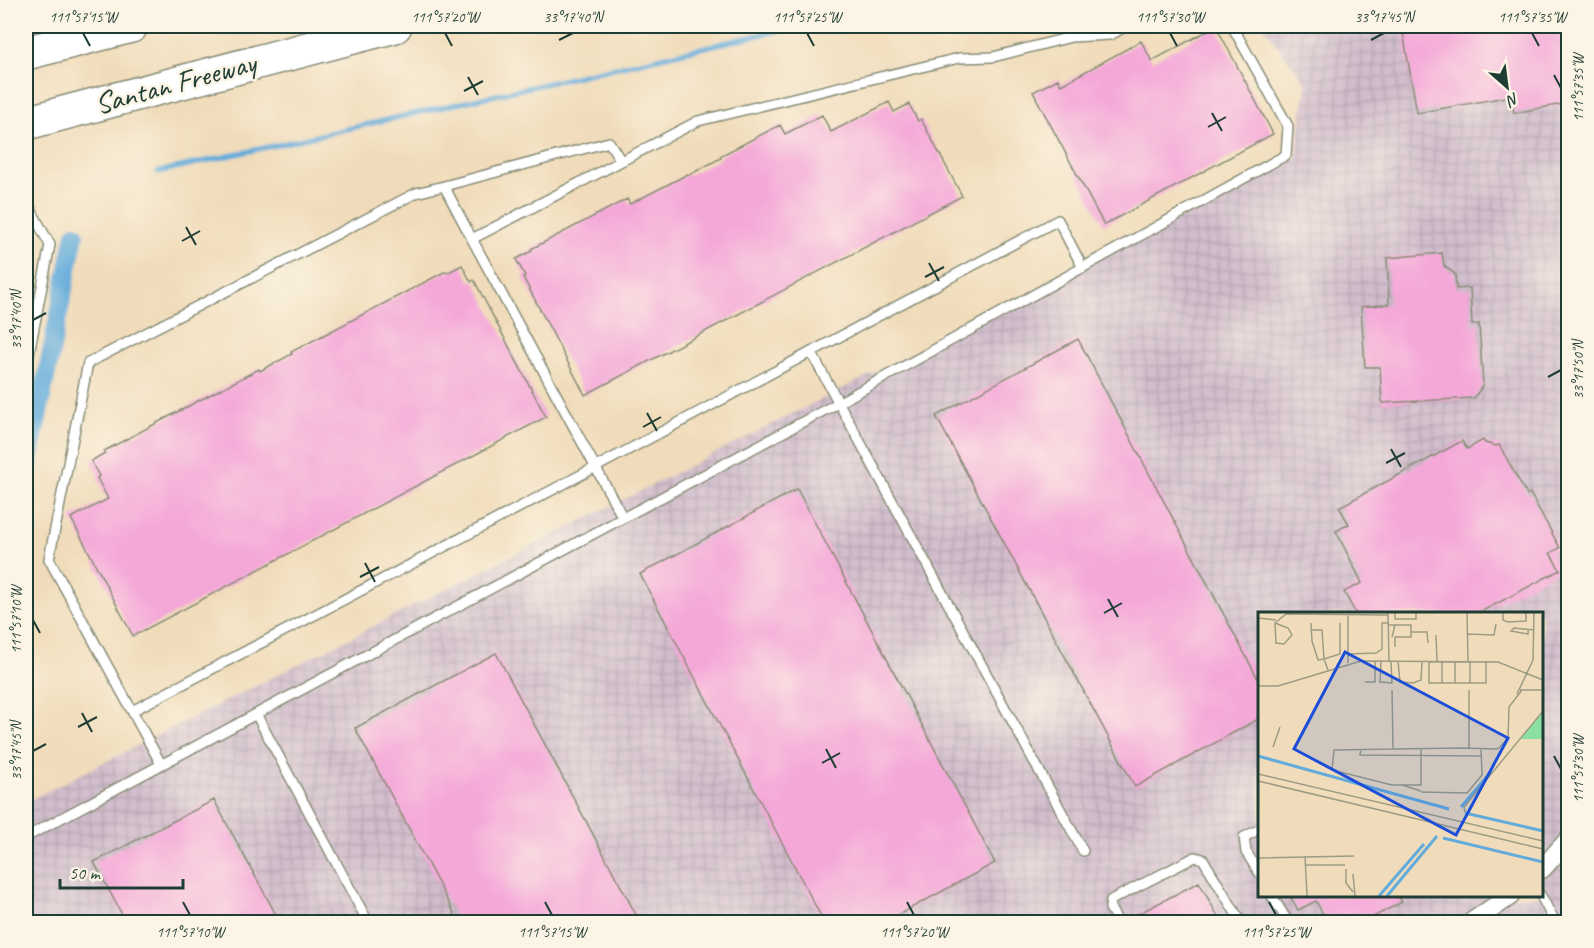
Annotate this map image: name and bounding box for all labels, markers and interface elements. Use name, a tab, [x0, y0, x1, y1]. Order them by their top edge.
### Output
text: 111°57'15"W	[49, 8, 120, 27]
text: 111°57'20"W	[411, 8, 482, 27]
text: 33°17'40"N	[543, 8, 606, 27]
text: 111°57'25"W	[773, 8, 844, 27]
text: 111°57'30"W	[1136, 8, 1207, 27]
text: 33°17'45"N	[1354, 8, 1417, 27]
text: 111°57'35"W	[1498, 8, 1569, 27]
street label: Santan Freeway	[90, 43, 262, 123]
text: 111°57'35"W	[1569, 51, 1588, 122]
north arrow	[1477, 57, 1537, 117]
text: N	[1502, 88, 1523, 112]
text: 33°17'40"N	[7, 287, 26, 350]
text: 33°17'50"N	[1569, 337, 1588, 400]
text: 111°57'10"W	[7, 583, 26, 654]
inset map	[1258, 612, 1543, 897]
text: 33°17'45"N	[7, 718, 26, 781]
text: 111°57'30"W	[1569, 732, 1588, 803]
scale bar	[60, 852, 183, 890]
text: 50 m	[69, 862, 102, 884]
text: 111°57'10"W	[156, 923, 227, 942]
text: 111°57'15"W	[518, 923, 589, 942]
text: 111°57'20"W	[880, 923, 951, 942]
text: 111°57'25"W	[1242, 923, 1313, 942]

